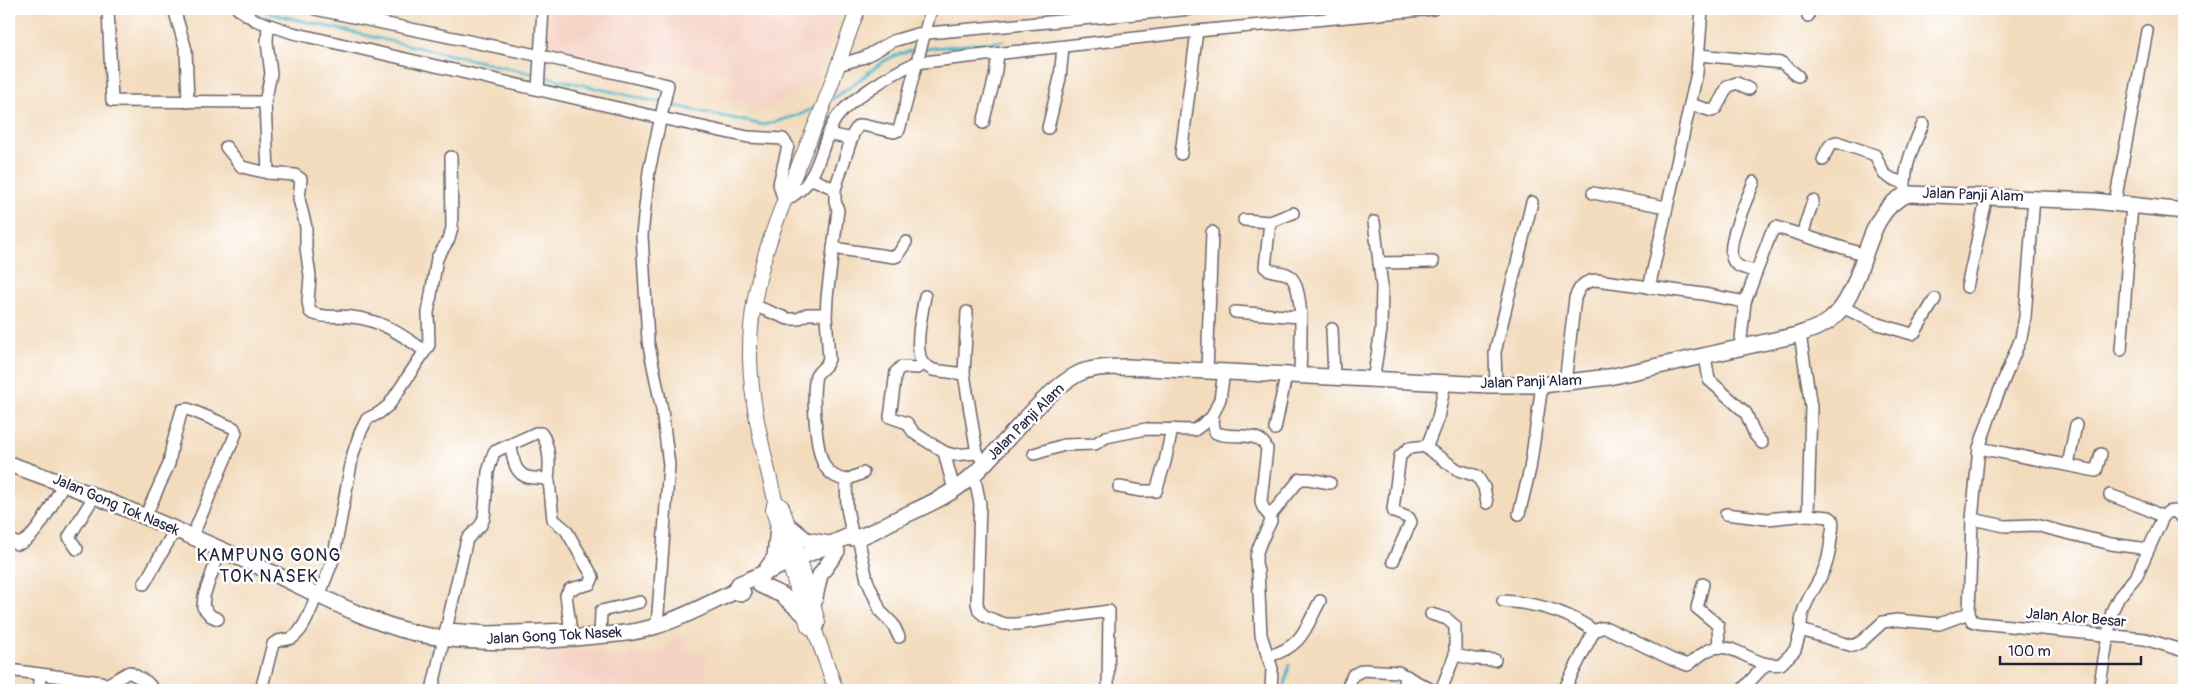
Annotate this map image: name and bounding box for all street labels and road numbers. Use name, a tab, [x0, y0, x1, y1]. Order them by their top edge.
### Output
street label: Jalan Panji Alam	[1922, 184, 2024, 206]
street label: Jalan Panji Alam	[1480, 371, 1582, 393]
street label: Jalan Panji Alam	[983, 379, 1069, 465]
street label: Jalan Gong Tok Nasek	[50, 470, 183, 541]
street label: Jalan Alor Besar	[2025, 604, 2128, 632]
street label: Jalan Gong Tok Nasek	[486, 623, 623, 649]

